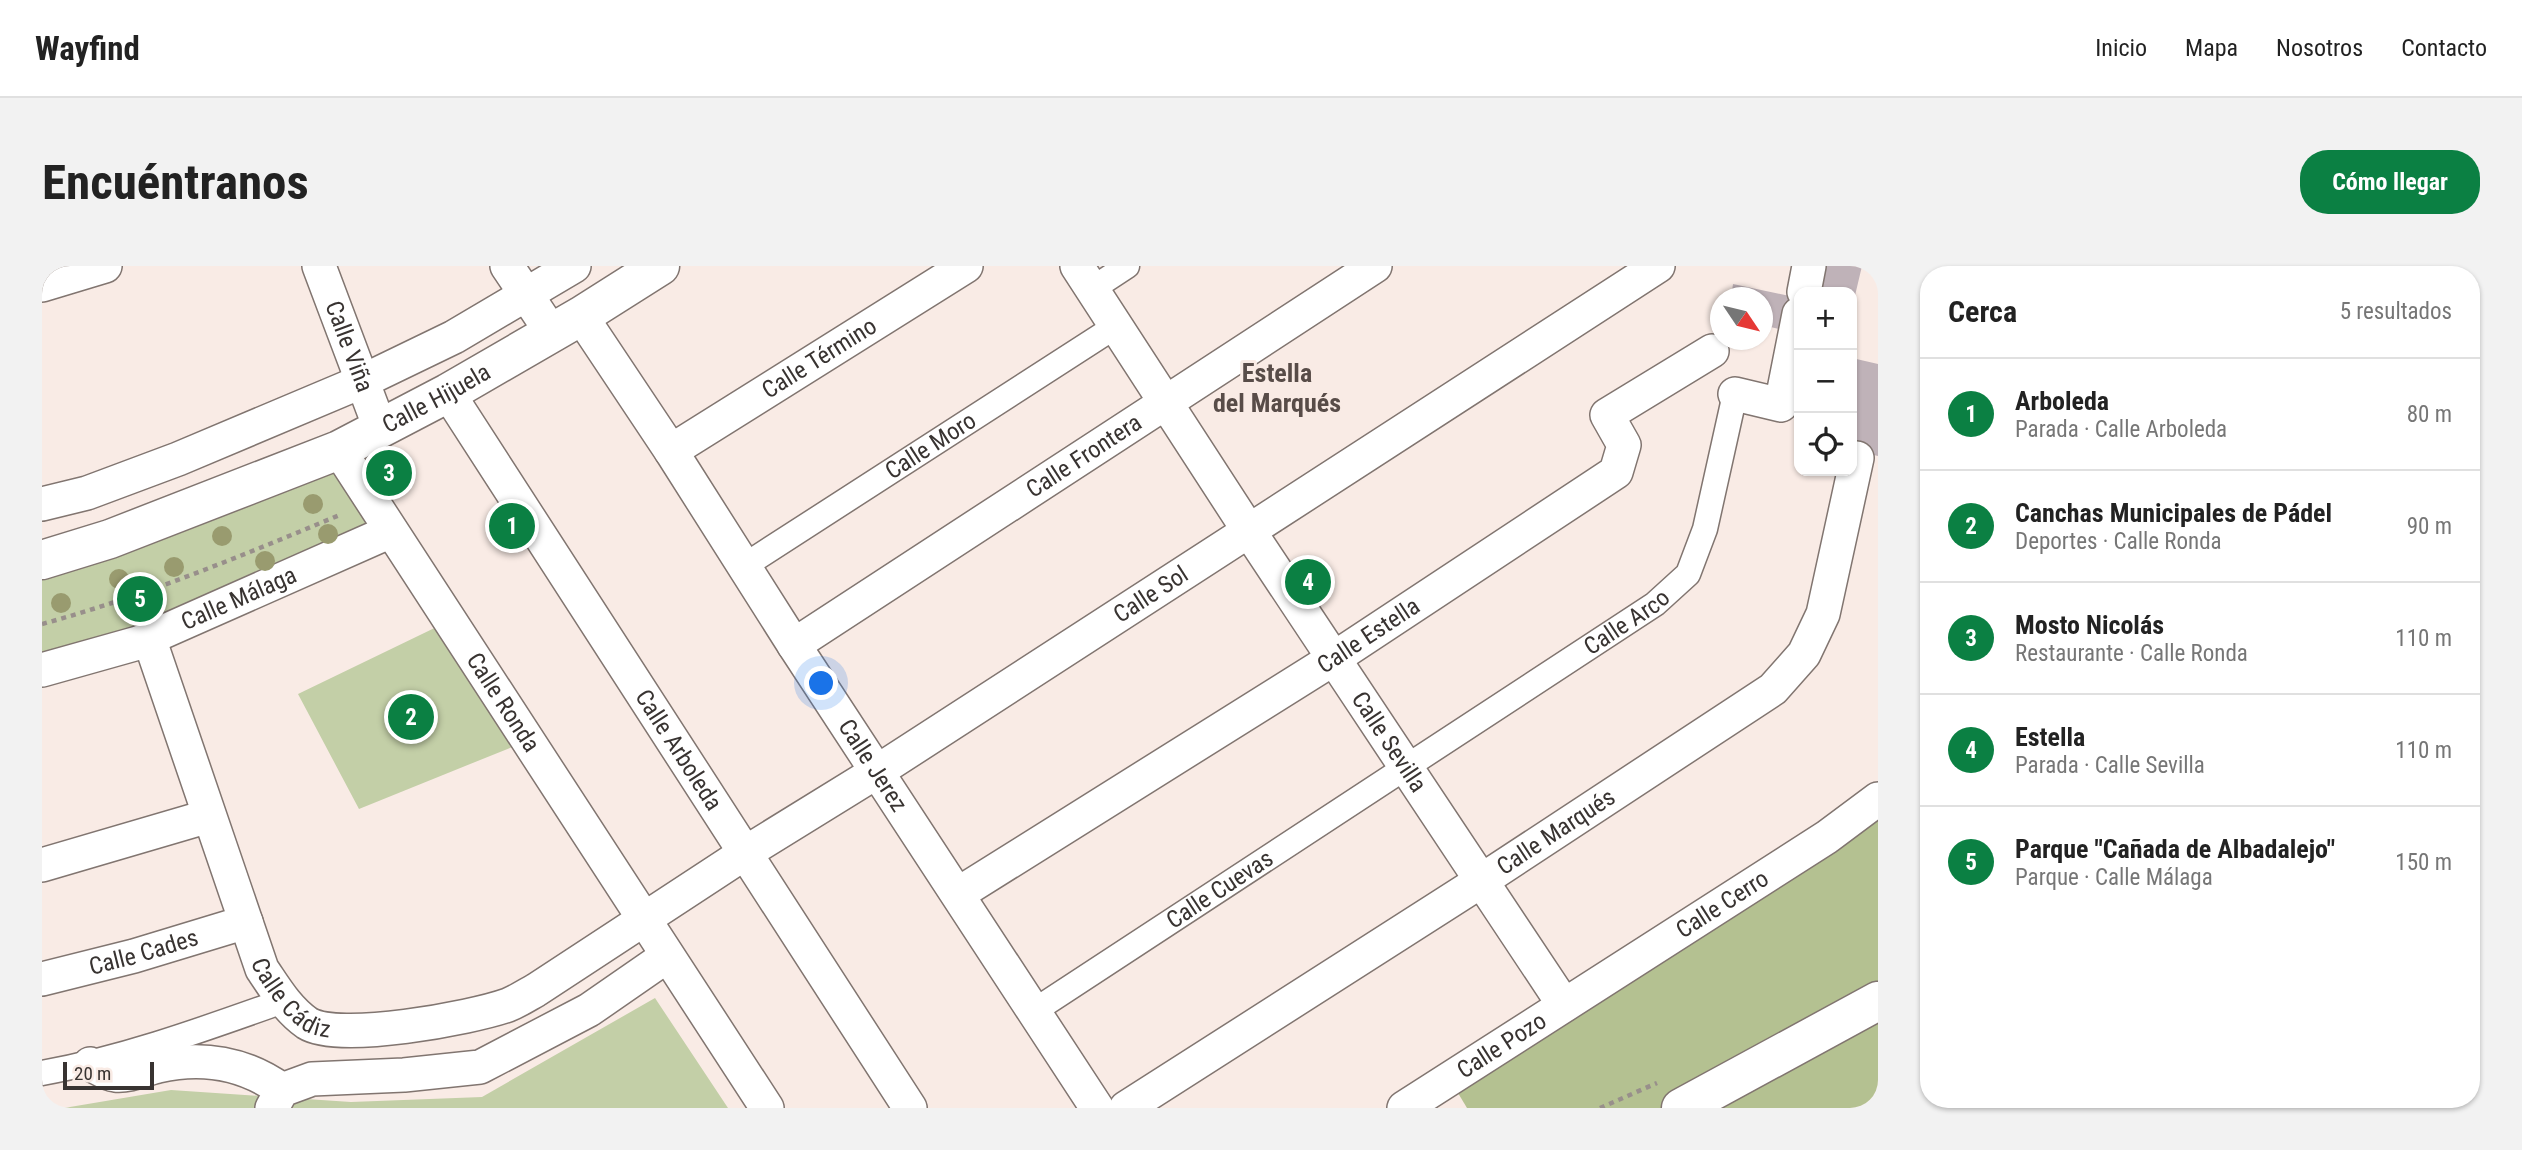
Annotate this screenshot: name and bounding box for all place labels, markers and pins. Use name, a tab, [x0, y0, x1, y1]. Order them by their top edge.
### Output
pin: 3	[366, 447, 412, 499]
pin: 1	[489, 500, 535, 552]
pin: 4	[1285, 556, 1331, 608]
pin: 5	[117, 573, 163, 625]
pin: 2	[388, 691, 434, 743]

